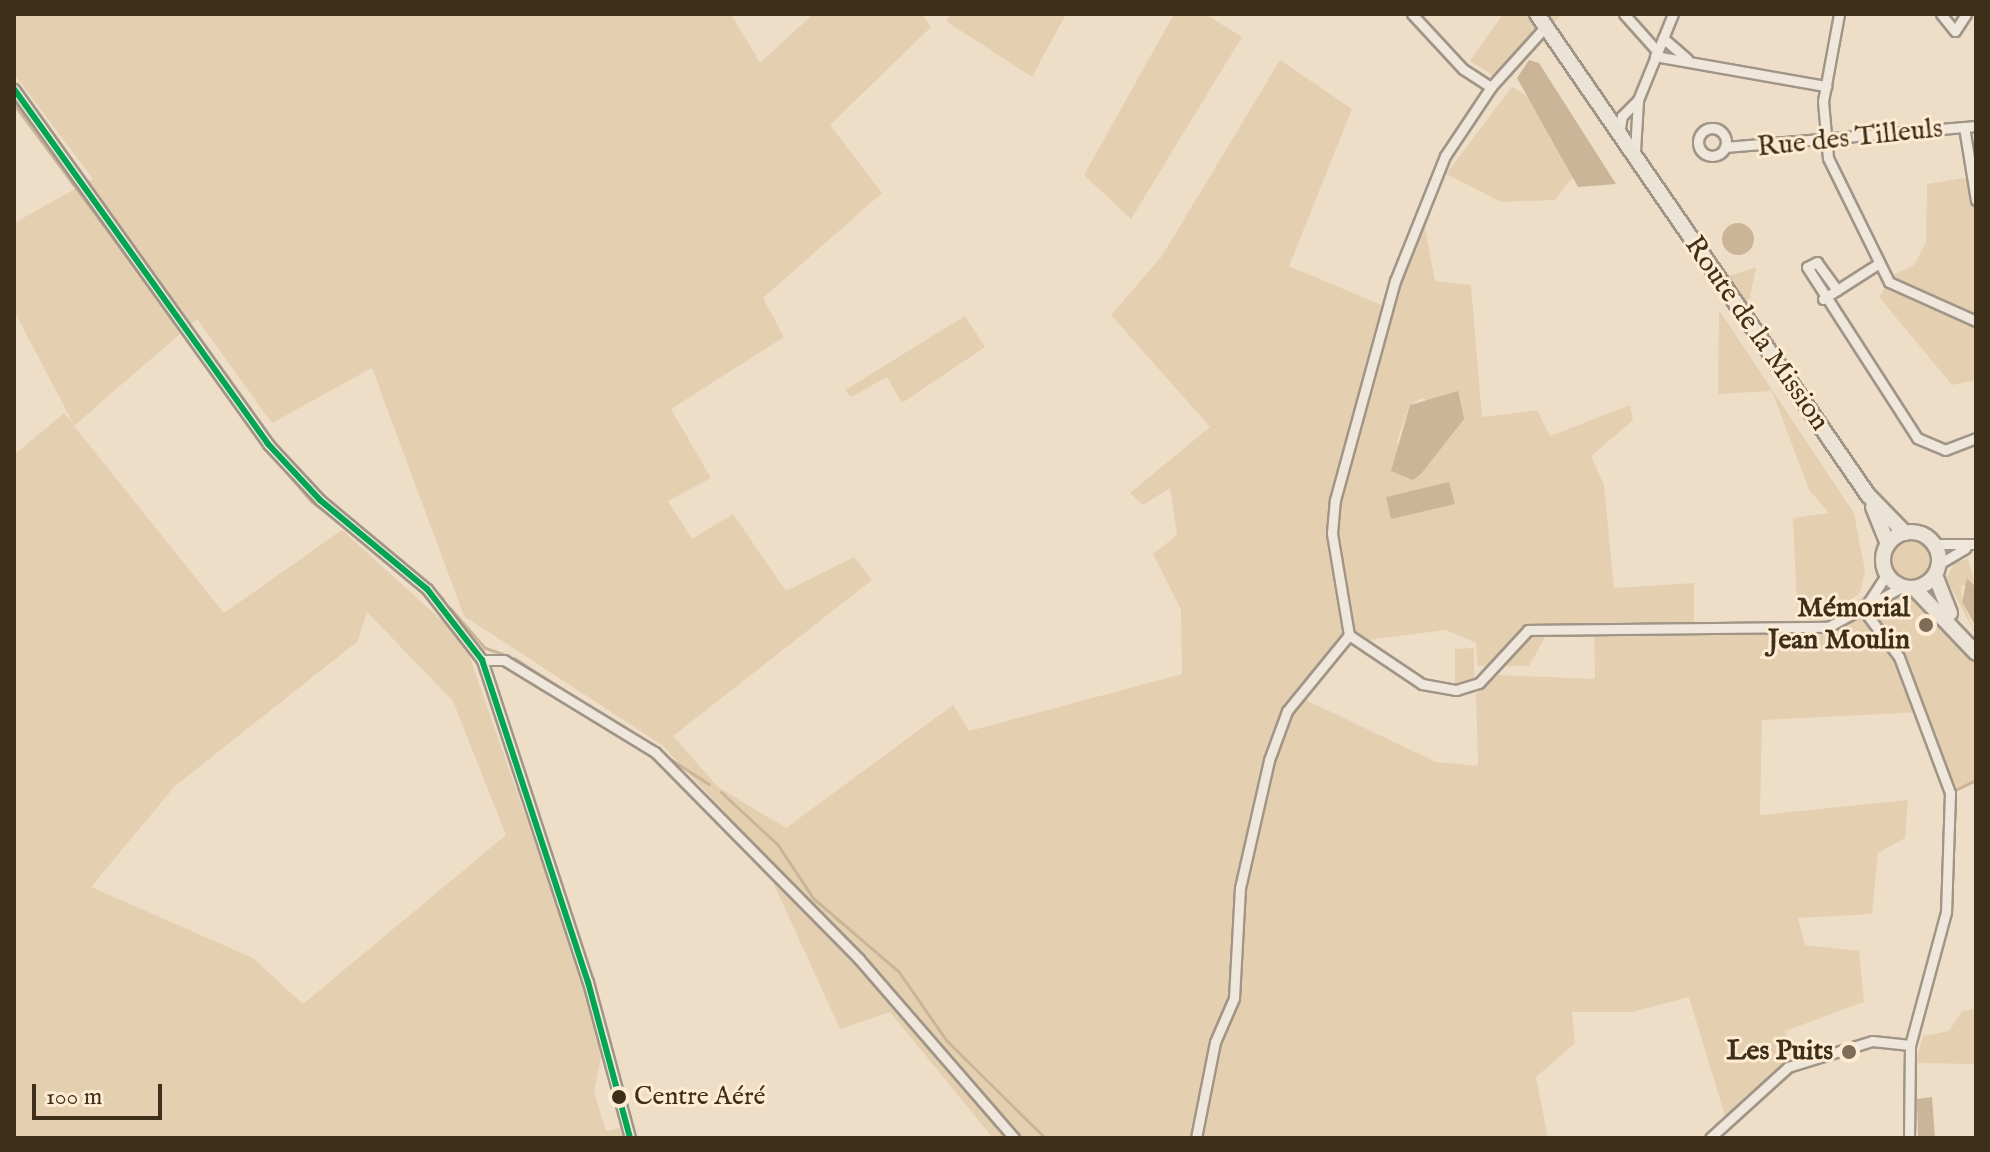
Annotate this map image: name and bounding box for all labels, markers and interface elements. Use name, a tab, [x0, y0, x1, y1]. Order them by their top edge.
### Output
street label: Rue des Tilleuls	[1756, 113, 1944, 165]
street label: Route de la Mission	[1676, 230, 1836, 438]
place label: Mémorial Jean Moulin	[1768, 592, 1910, 658]
marker: Mémorial Jean Moulin	[1917, 616, 1935, 634]
place label: Les Puits	[1726, 1035, 1833, 1069]
marker: Les Puits	[1840, 1043, 1858, 1061]
scale bar	[36, 1068, 166, 1118]
place label: Centre Aéré	[634, 1081, 765, 1113]
text: 100 m	[46, 1082, 102, 1113]
marker: Centre Aéré	[611, 1089, 627, 1105]

